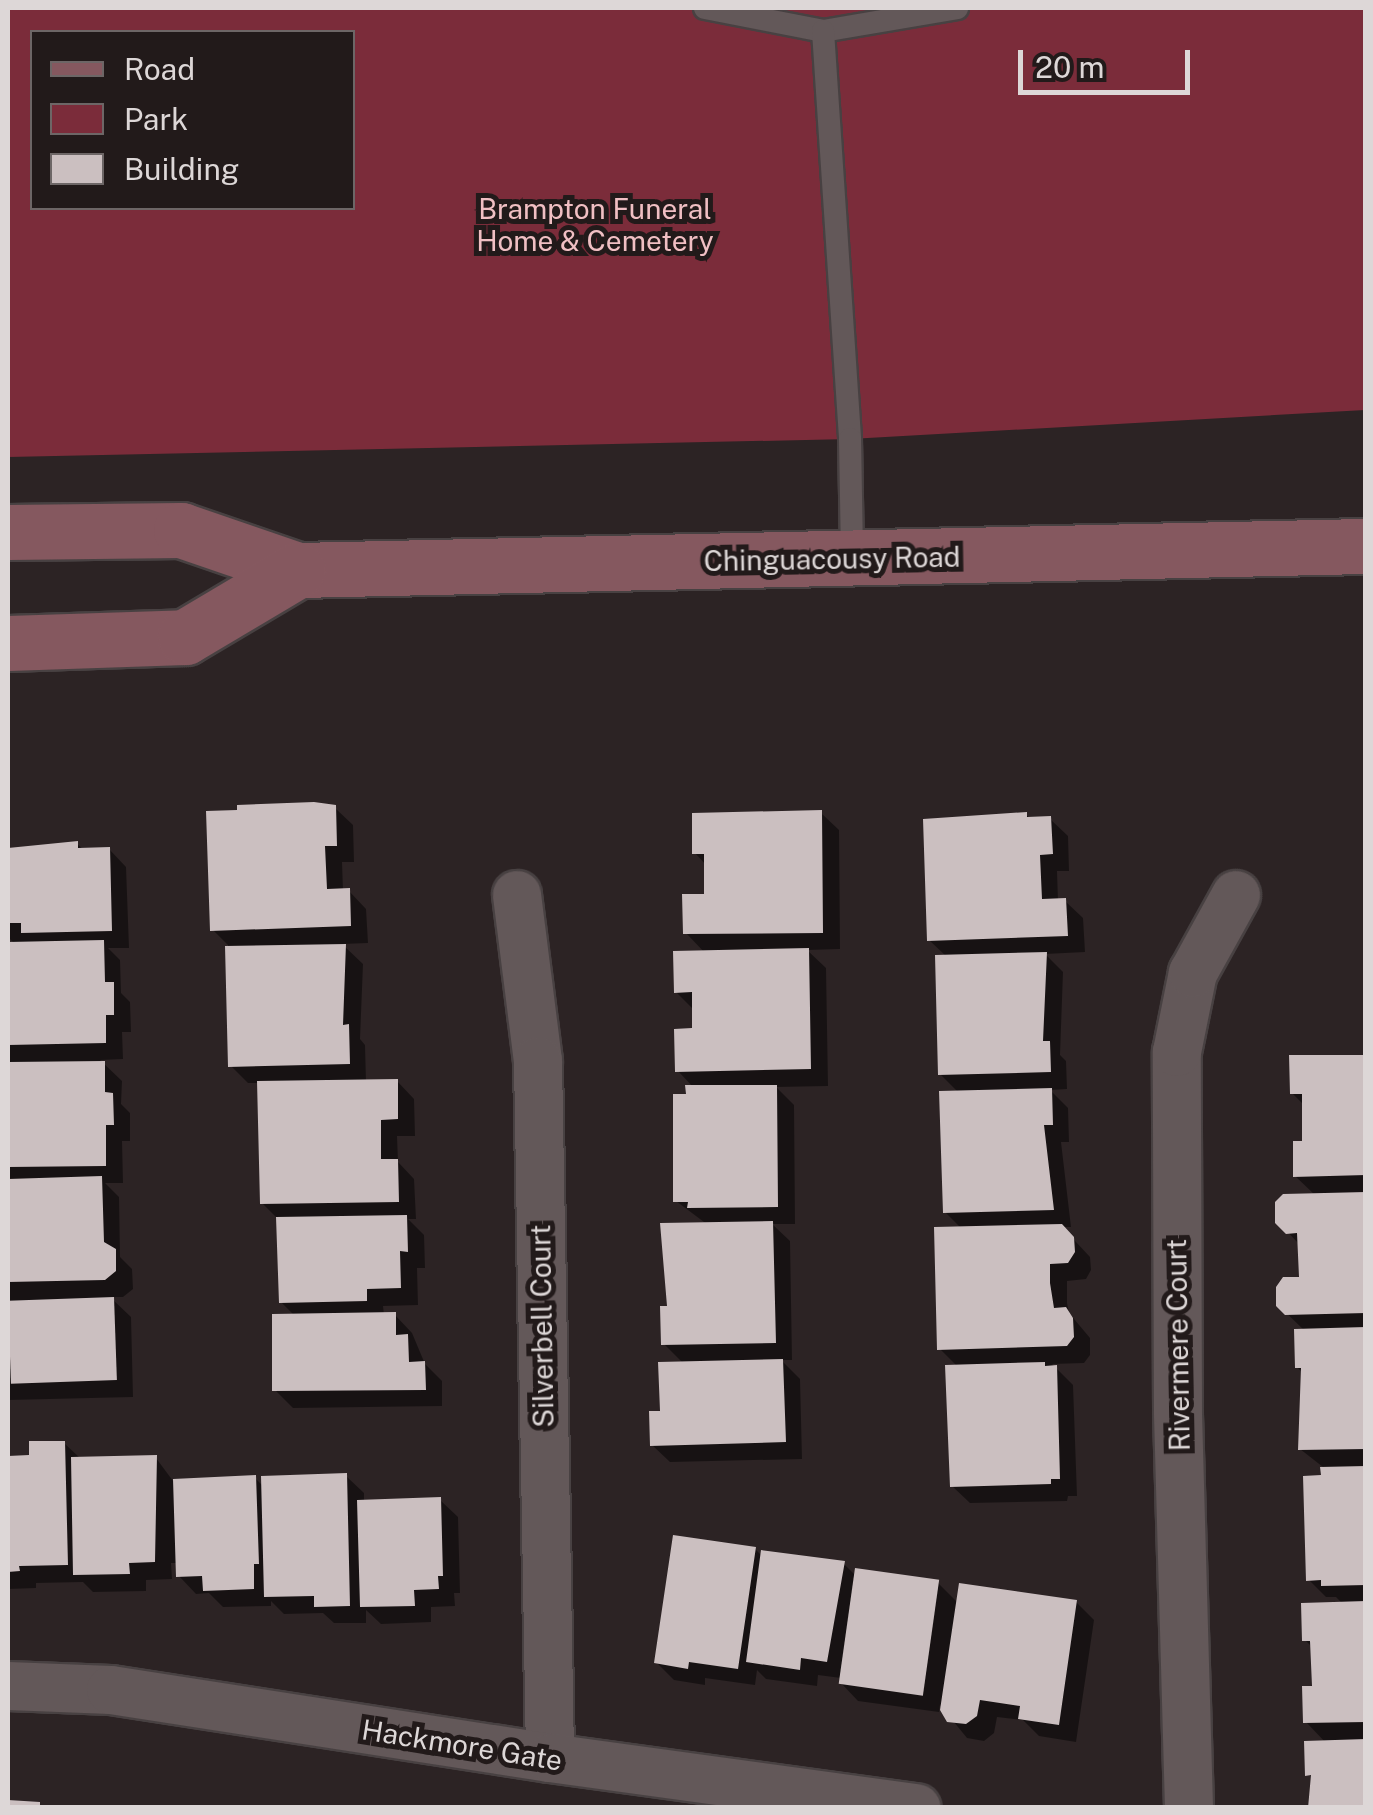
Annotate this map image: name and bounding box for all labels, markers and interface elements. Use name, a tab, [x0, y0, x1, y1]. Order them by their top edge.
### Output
legend	[30, 30, 355, 210]
scale bar	[1023, 30, 1196, 92]
text: 20 m	[1035, 49, 1104, 85]
text: Road	[124, 51, 195, 87]
text: Park	[124, 101, 188, 137]
text: Building	[124, 151, 239, 187]
park label: Brampton Funeral Home & Cemetery	[476, 192, 714, 258]
street label: Chinguacousy Road	[703, 540, 961, 578]
street label: Silverbell Court	[523, 1224, 561, 1428]
street label: Rivermere Court	[1159, 1238, 1197, 1452]
street label: Hackmore Gate	[359, 1713, 565, 1777]

